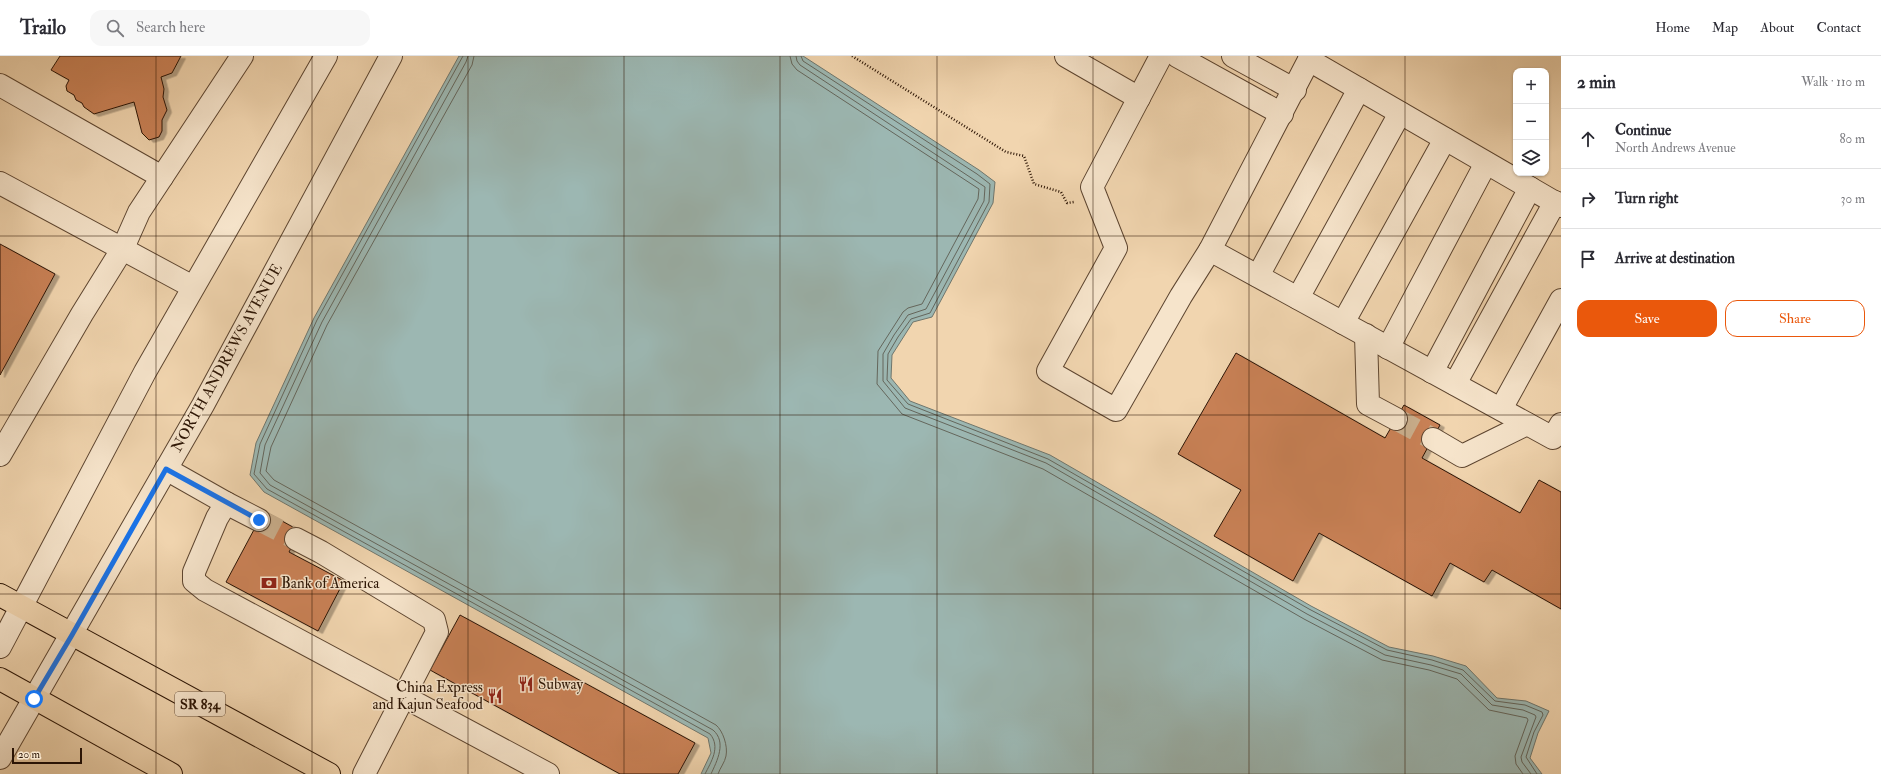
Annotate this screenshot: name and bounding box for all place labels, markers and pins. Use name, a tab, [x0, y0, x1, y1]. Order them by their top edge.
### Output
bank icon: Bank of America	[260, 574, 278, 592]
place label: Bank of America	[281, 574, 380, 593]
restaurant icon: Subway	[517, 675, 535, 693]
place label: Subway	[538, 675, 583, 694]
place label: China Express and Kajun Seafood	[372, 678, 484, 714]
restaurant icon: China Express and Kajun Seafood	[486, 687, 504, 705]

